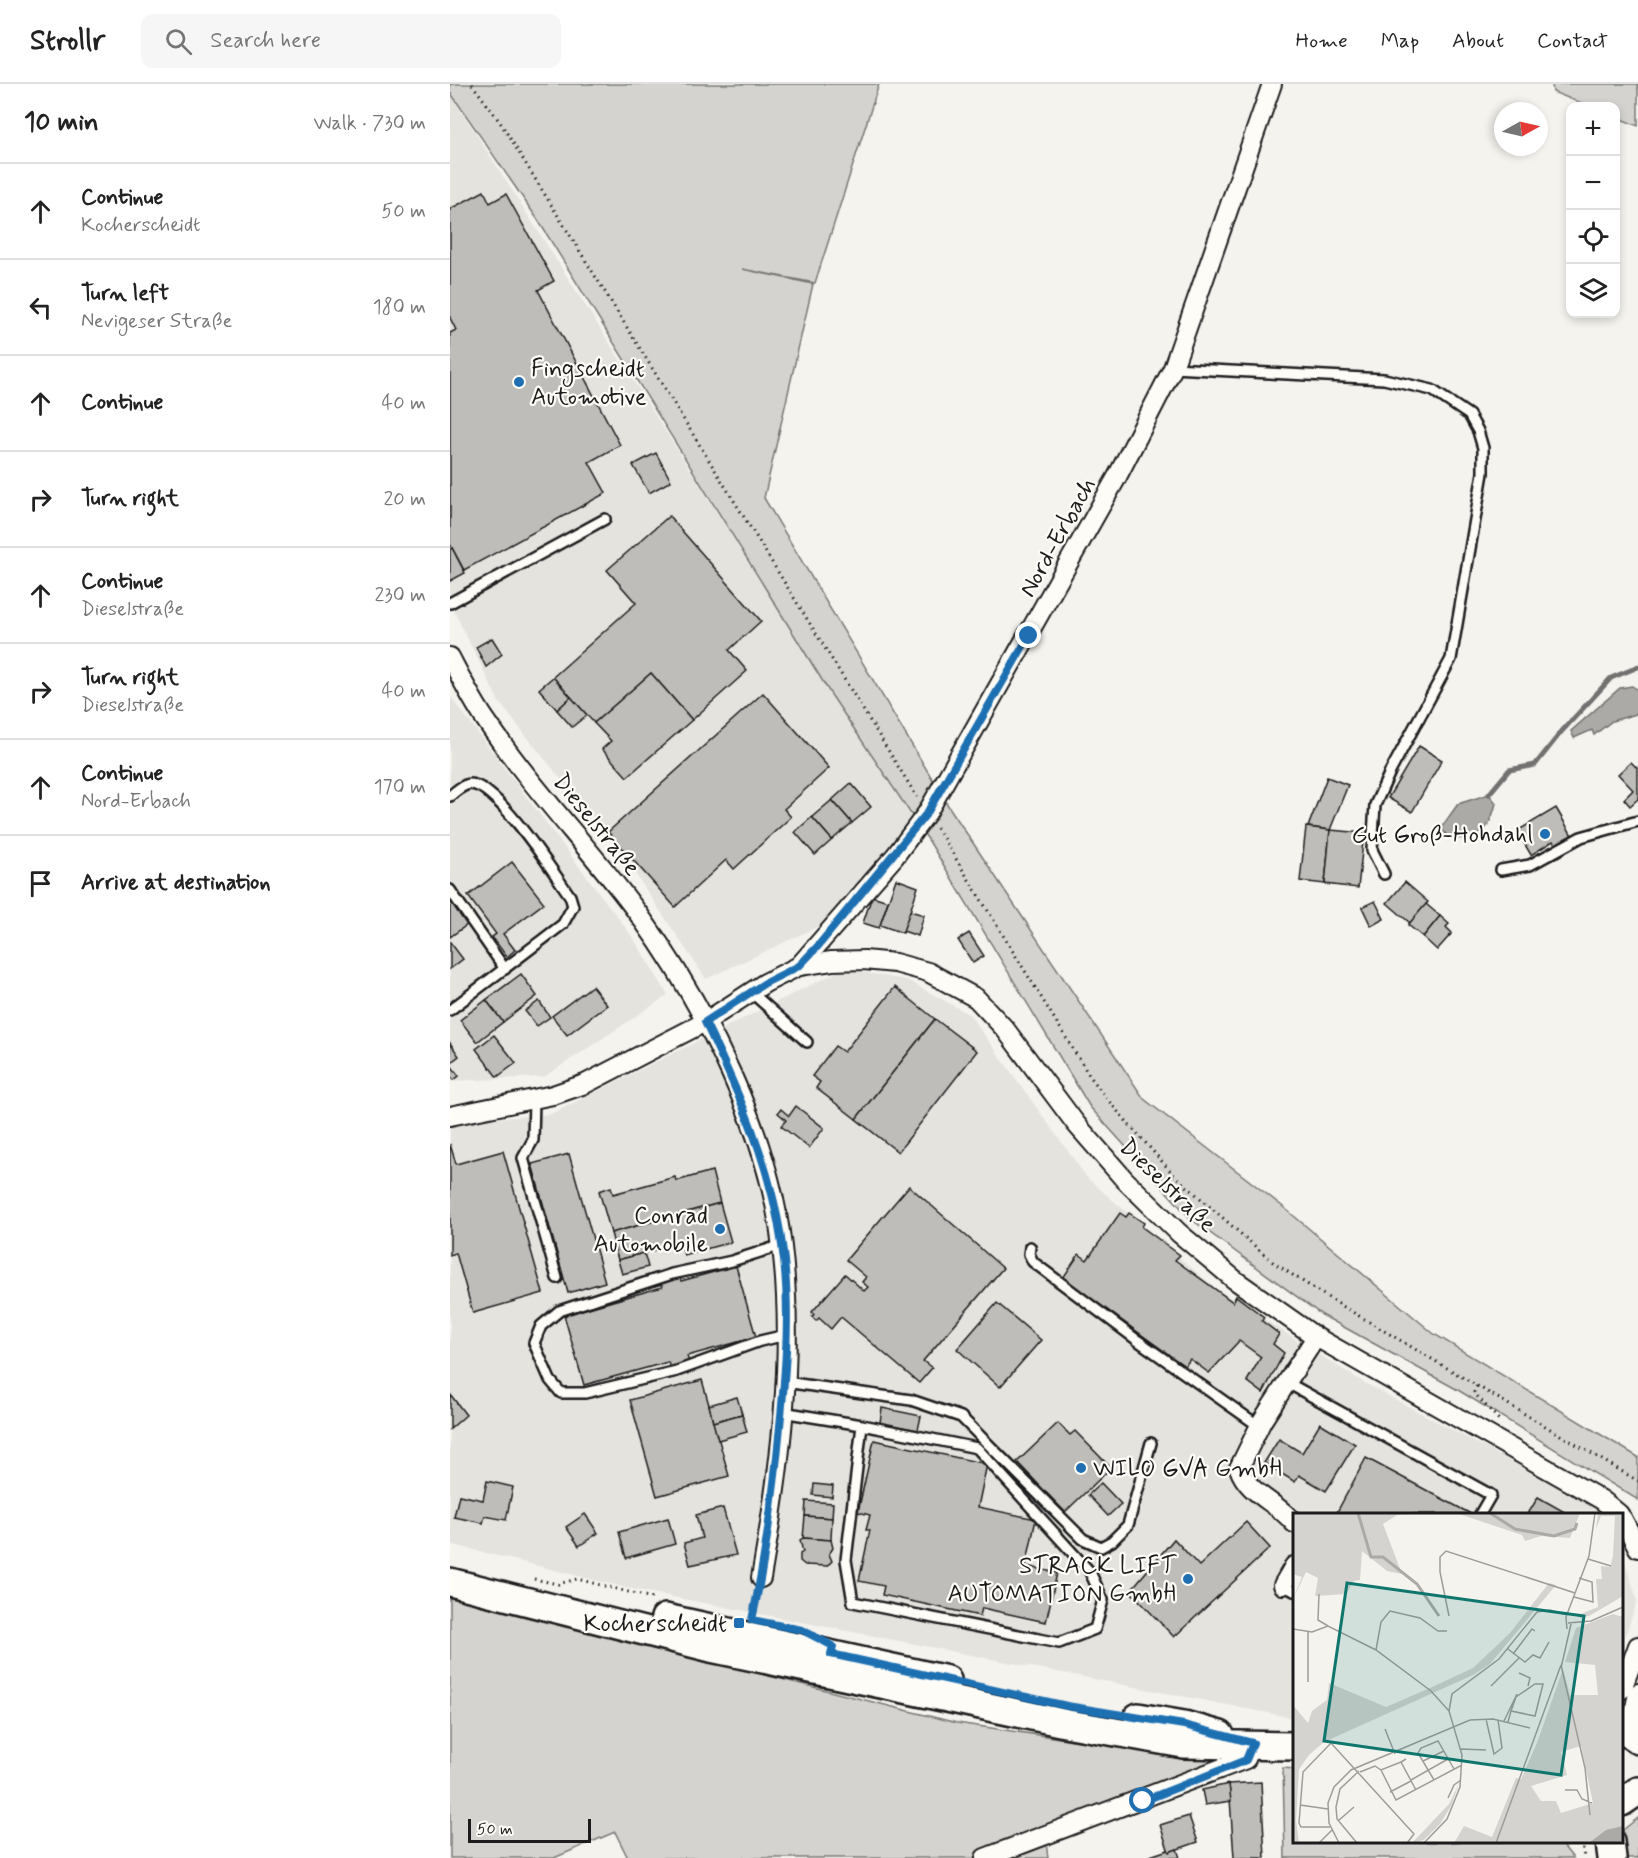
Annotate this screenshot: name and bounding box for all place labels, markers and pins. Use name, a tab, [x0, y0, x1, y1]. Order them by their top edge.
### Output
place label: Fingscheidt Automotive	[531, 354, 647, 413]
marker: Fingscheidt Automotive	[512, 375, 526, 389]
place label: Gut Groß-Hohdahl	[1351, 820, 1533, 851]
marker: Gut Groß-Hohdahl	[1538, 827, 1552, 841]
place label: Conrad Automobile	[593, 1201, 708, 1260]
marker: Conrad Automobile	[713, 1222, 727, 1236]
place label: WILO GVA GmbH	[1093, 1454, 1282, 1485]
marker: WILO GVA GmbH	[1074, 1461, 1088, 1475]
place label: STRACK LIFT AUTOMATION GmbH	[947, 1551, 1177, 1610]
marker: STRACK LIFT AUTOMATION GmbH	[1181, 1572, 1195, 1586]
place label: Kocherscheidt	[584, 1609, 727, 1640]
marker: Kocherscheidt	[732, 1616, 746, 1630]

